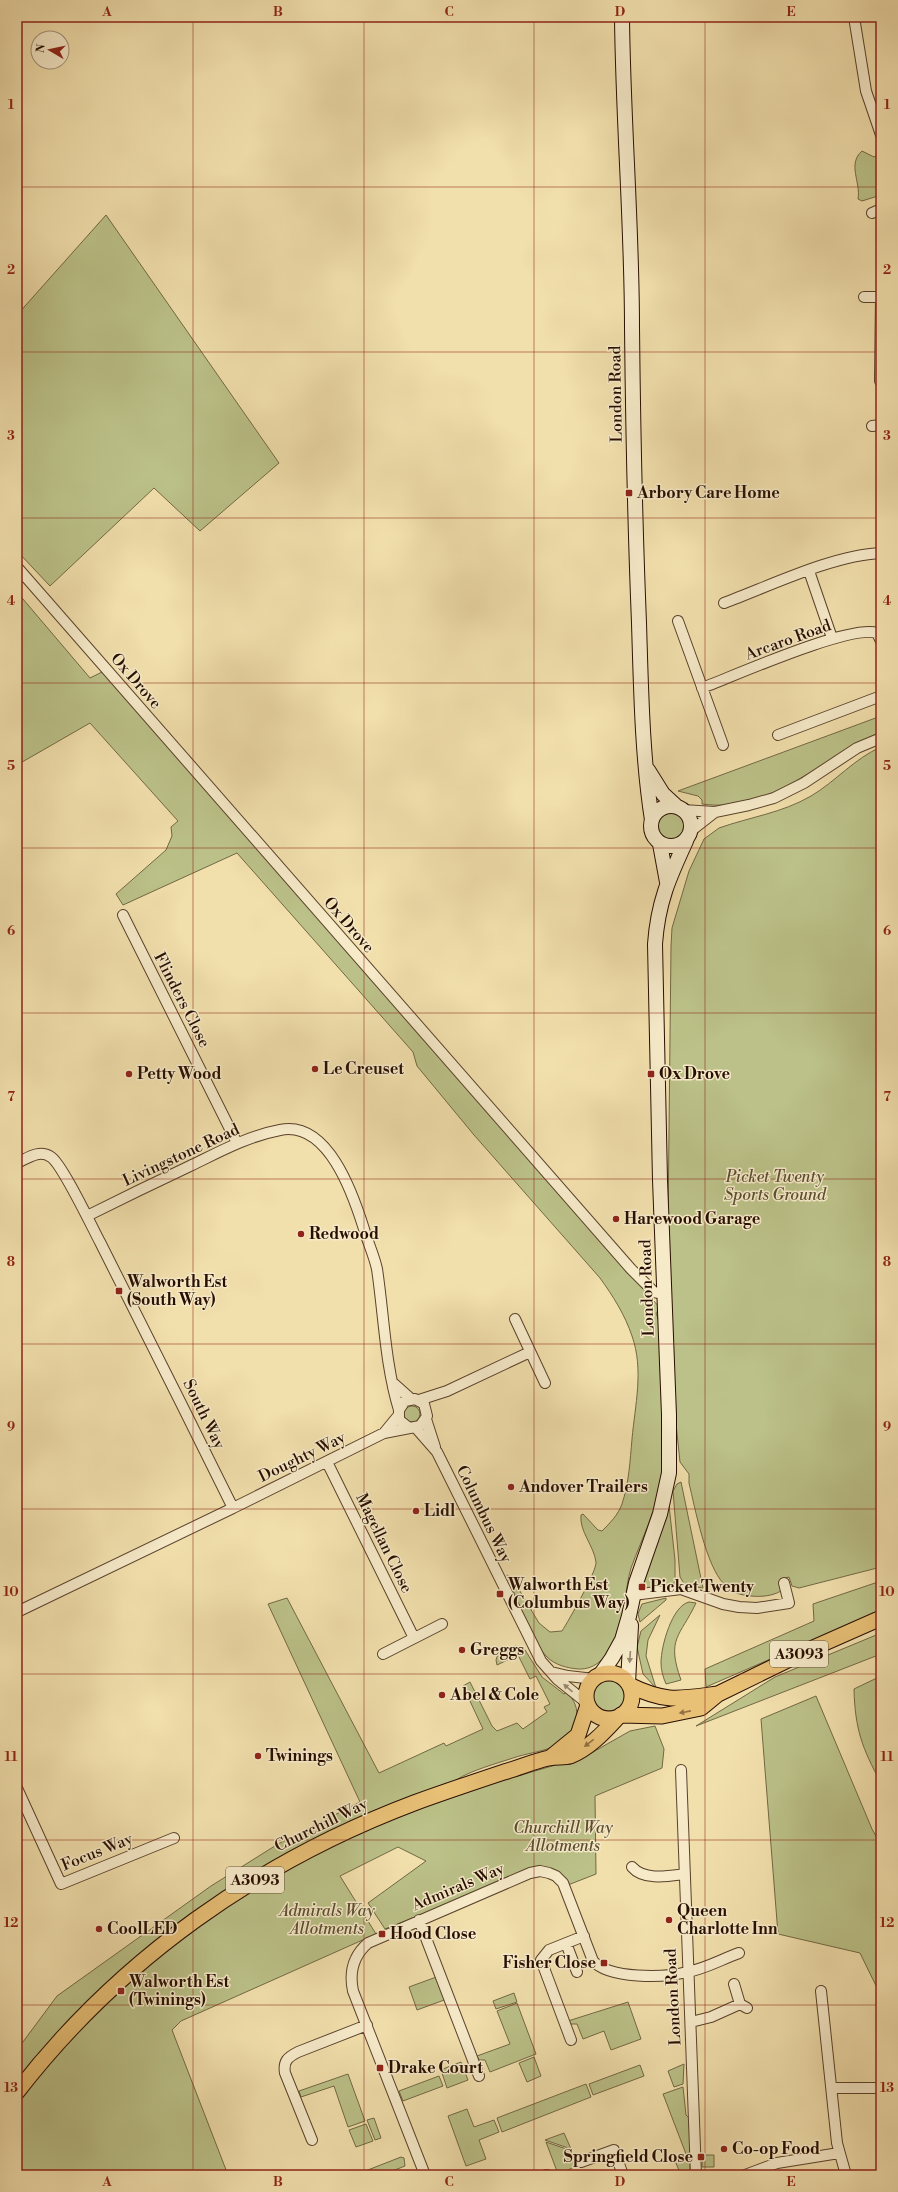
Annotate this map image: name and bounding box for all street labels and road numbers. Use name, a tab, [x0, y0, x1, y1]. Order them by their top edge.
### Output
street label: London Road	[605, 345, 627, 443]
street label: Arcaro Road	[741, 615, 834, 665]
street label: Ox Drove	[106, 649, 166, 713]
street label: Ox Drove	[319, 893, 379, 957]
street label: Flinders Close	[149, 949, 215, 1051]
street label: Livingstone Road	[119, 1119, 243, 1191]
street label: London Road	[635, 1239, 659, 1337]
street label: South Way	[179, 1376, 230, 1452]
street label: Doughty Way	[255, 1427, 349, 1487]
street label: Columbus Way	[452, 1462, 516, 1566]
street label: Magellan Close	[351, 1490, 417, 1596]
road number: A3093	[770, 1641, 828, 1667]
street label: Churchill Way	[271, 1794, 371, 1856]
street label: Focus Way	[58, 1829, 136, 1875]
street label: Admirals Way	[408, 1859, 507, 1916]
road number: A3093	[226, 1867, 284, 1893]
street label: London Road	[660, 1948, 686, 2046]

